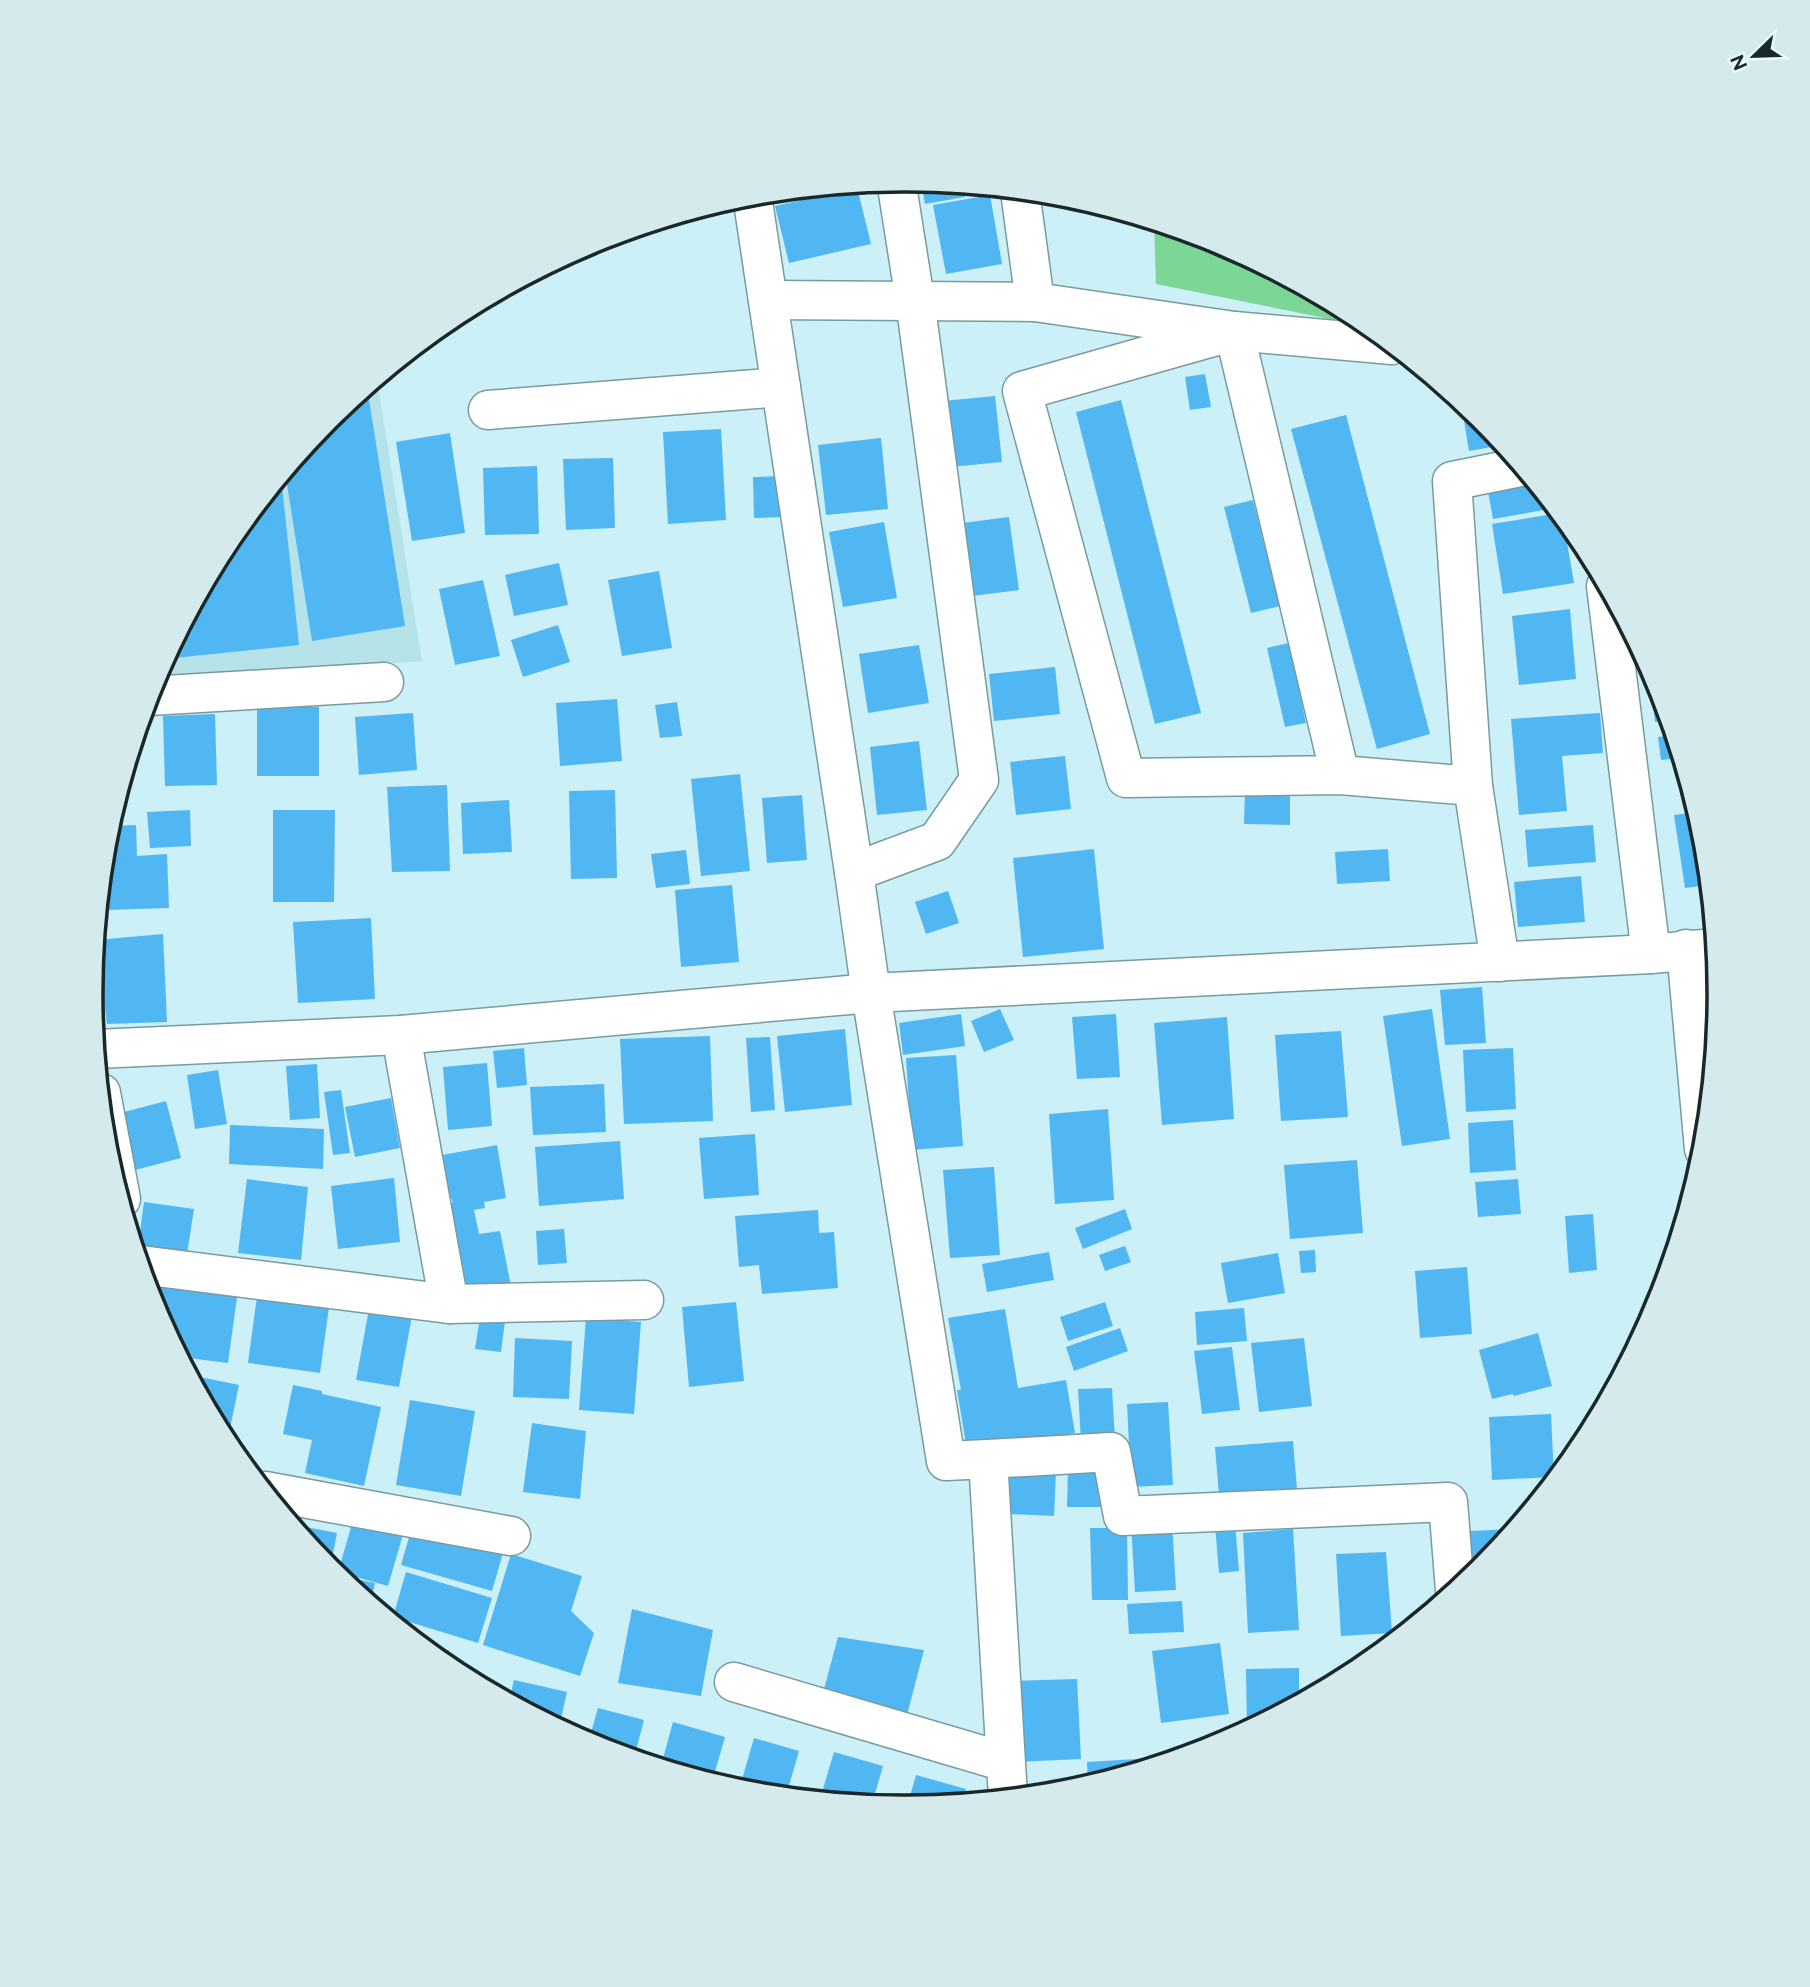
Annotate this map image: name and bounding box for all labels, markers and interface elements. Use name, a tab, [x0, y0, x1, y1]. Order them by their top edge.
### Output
north arrow	[1719, 21, 1789, 91]
text: N	[1725, 52, 1751, 74]

